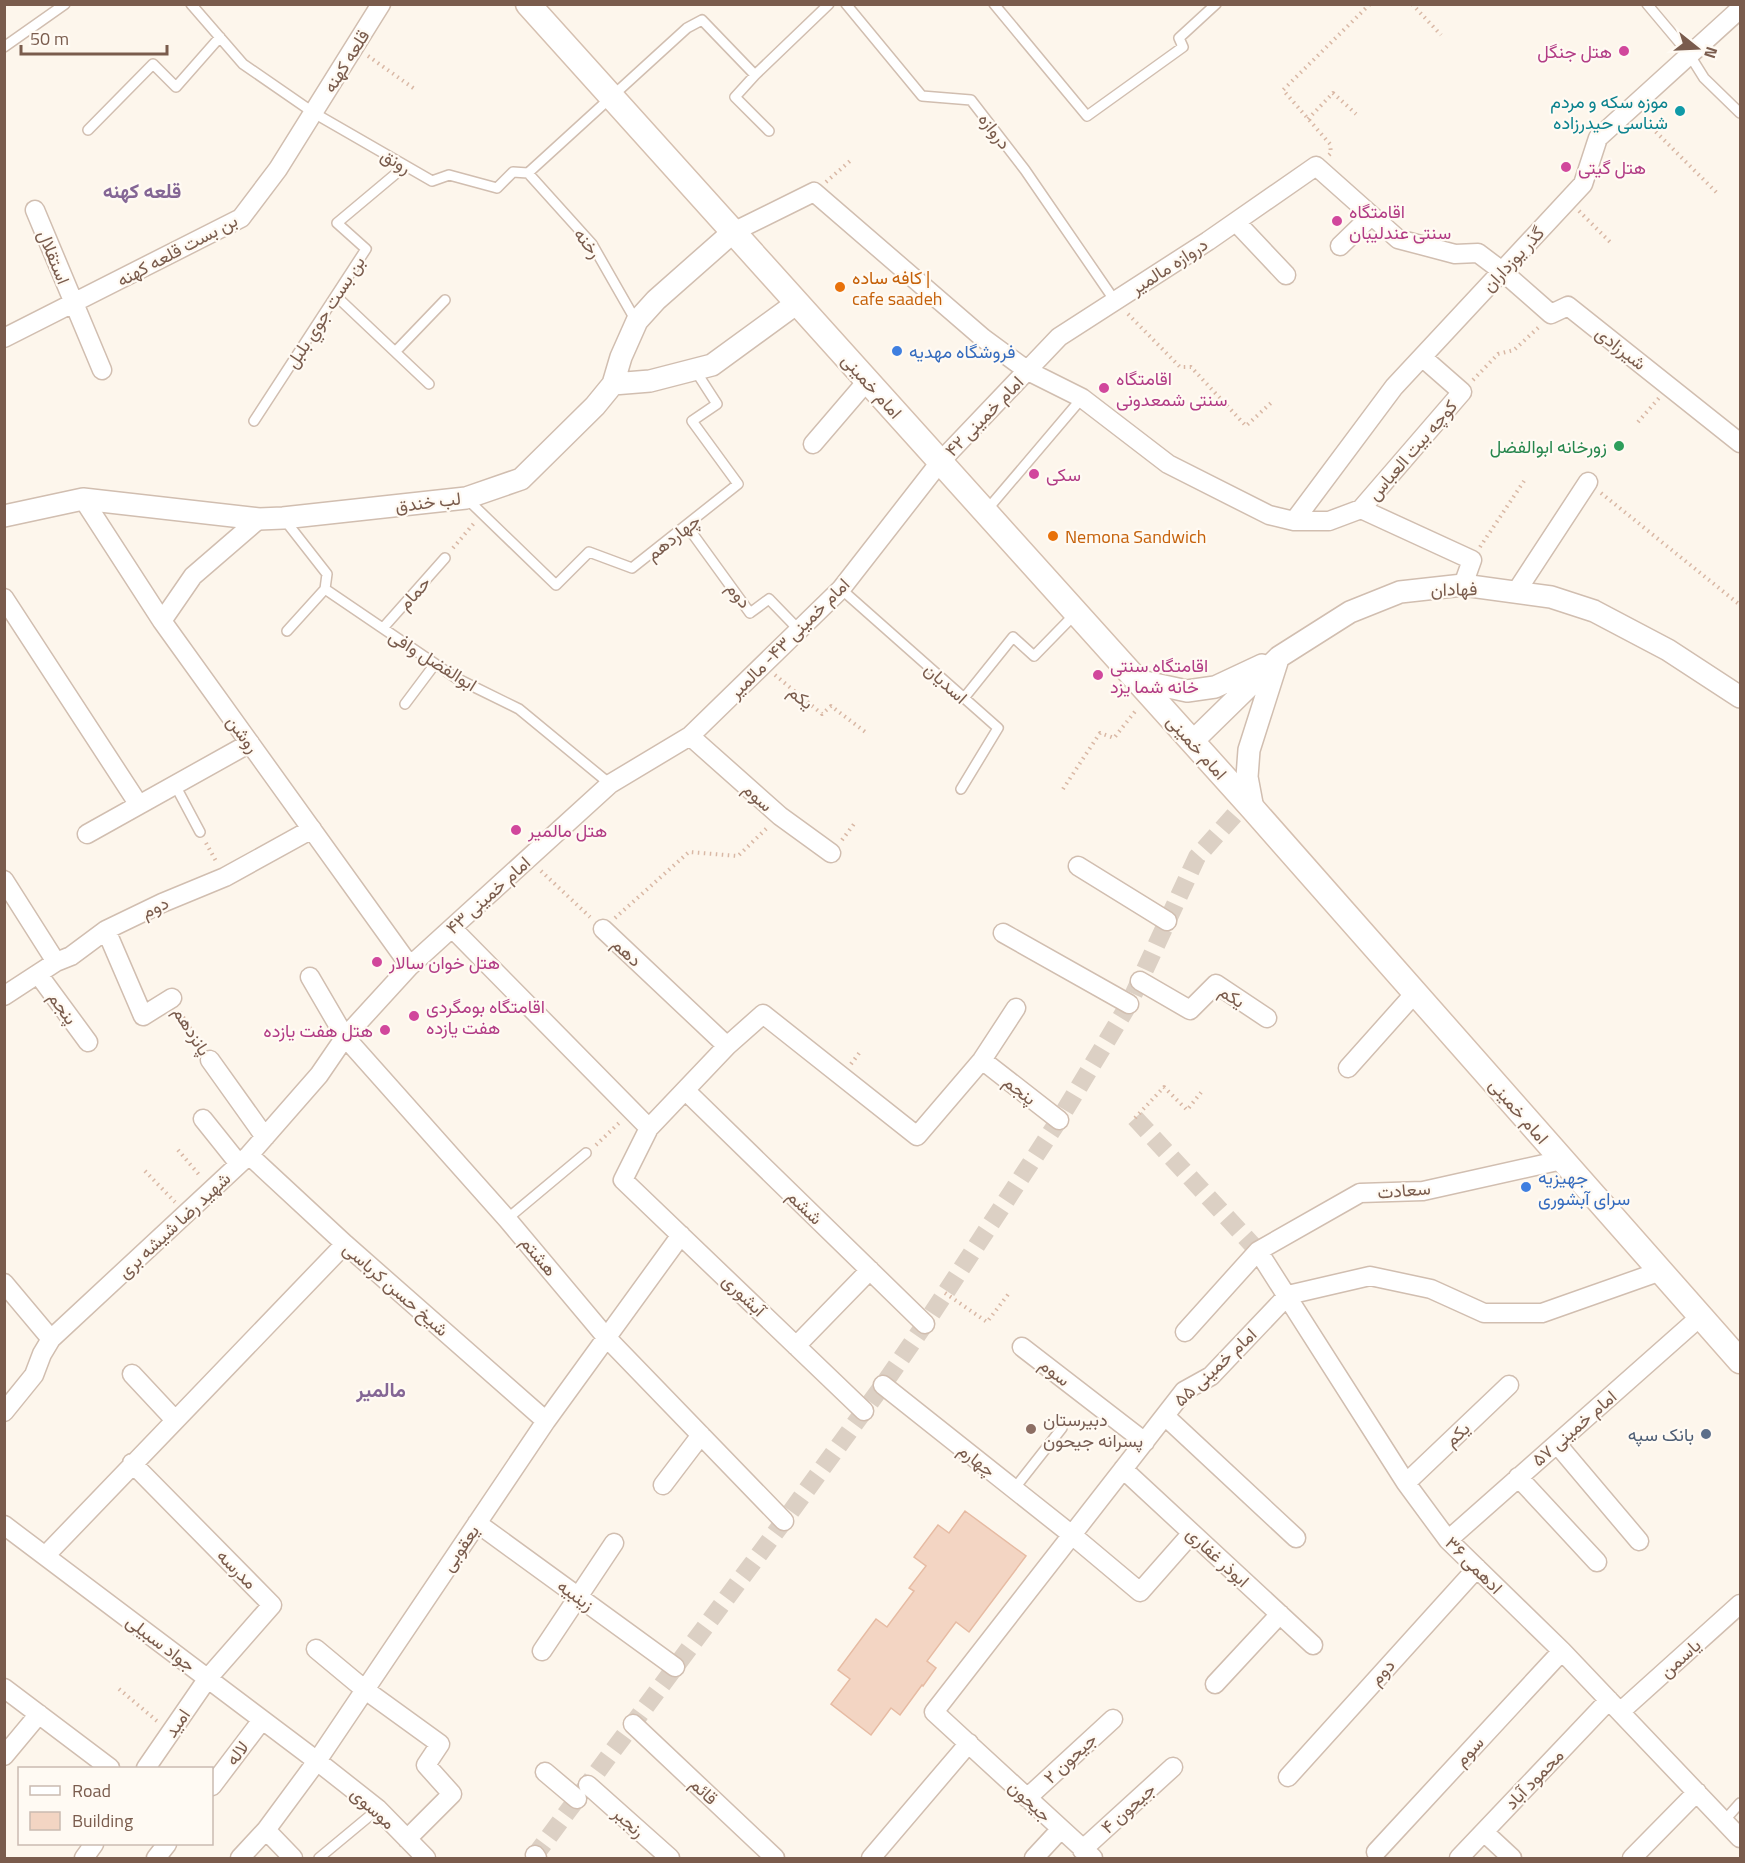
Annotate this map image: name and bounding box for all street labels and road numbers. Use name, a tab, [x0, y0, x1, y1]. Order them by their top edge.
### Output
street label: قلعه کهنه	[316, 24, 376, 98]
street label: دروازه	[972, 107, 1018, 155]
street label: رونق	[376, 141, 416, 181]
street label: بن بست قلعه کهنه	[112, 207, 242, 293]
street label: گذر يوزداران	[1475, 220, 1551, 298]
street label: رخنه	[568, 222, 608, 264]
street label: استقلال	[31, 226, 77, 288]
street label: دروازه مالمیر	[1124, 231, 1213, 302]
street label: بن بست جوي بلبل	[278, 250, 373, 375]
street label: شیرزادی	[1590, 319, 1652, 377]
street label: امام خمینی	[835, 347, 909, 425]
street label: امام خمینی ۴۲	[938, 369, 1030, 463]
street label: کوچه بيت العباس	[1361, 394, 1463, 506]
street label: لب خندق	[394, 485, 462, 519]
street label: چهاردهم	[640, 507, 706, 567]
street label: حمام	[391, 570, 437, 616]
street label: امام خمینی ۴۳- مالمیر	[722, 571, 856, 705]
street label: فهادان	[1430, 575, 1478, 603]
street label: دوم	[720, 576, 758, 614]
street label: ابوالفضل وافی	[384, 622, 482, 698]
street label: اسدیان	[918, 656, 974, 710]
street label: یکم	[782, 678, 820, 716]
street label: امام خمینی	[1160, 708, 1234, 786]
street label: روشن	[220, 709, 266, 759]
street label: سوم	[737, 776, 779, 818]
street label: امام خمینی ۴۳	[440, 850, 536, 940]
street label: دوم	[137, 889, 173, 925]
street label: دهم	[606, 931, 648, 973]
street label: یکم	[1214, 978, 1250, 1014]
street label: پنجم	[42, 986, 84, 1030]
street label: پانزدهم	[166, 1001, 218, 1061]
street label: پنجم	[998, 1068, 1042, 1112]
street label: امام خمینی	[1483, 1072, 1555, 1150]
street label: شهید رضا شیشه بری	[111, 1165, 237, 1285]
street label: سعادت	[1376, 1174, 1432, 1206]
street label: ششم	[781, 1183, 829, 1231]
street label: هشتم	[514, 1230, 564, 1282]
street label: شیخ حسن کرباسی	[337, 1235, 455, 1343]
street label: آبشوری	[716, 1267, 773, 1324]
street label: امام خمینی ۵۵	[1167, 1321, 1263, 1413]
street label: سوم	[1034, 1351, 1076, 1393]
street label: امام خمینی ۵۷	[1526, 1383, 1622, 1473]
street label: یکم	[1438, 1415, 1476, 1453]
street label: چهارم	[952, 1437, 1002, 1483]
street label: یعقوبی	[434, 1519, 486, 1577]
street label: ابوذر غفاری	[1180, 1520, 1256, 1594]
street label: ادهمی ۳۶	[1439, 1530, 1509, 1600]
street label: مدرسه	[211, 1543, 263, 1595]
street label: زینبیه	[552, 1572, 600, 1618]
street label: جواد سبیلی	[120, 1608, 202, 1678]
street label: یاسمن	[1653, 1632, 1707, 1684]
street label: دوم	[1363, 1653, 1401, 1691]
street label: امید	[157, 1703, 197, 1743]
street label: جیحون ۲	[1037, 1726, 1103, 1790]
street label: سوم	[1448, 1730, 1490, 1772]
street label: لاله	[219, 1735, 255, 1771]
street label: محمود آباد	[1498, 1742, 1570, 1816]
street label: قائم	[684, 1771, 724, 1811]
street label: جیحون	[1002, 1774, 1058, 1828]
street label: جیحون ۴	[1095, 1776, 1161, 1840]
street label: موسوی	[344, 1780, 402, 1836]
street label: رنجبر	[606, 1799, 651, 1844]

